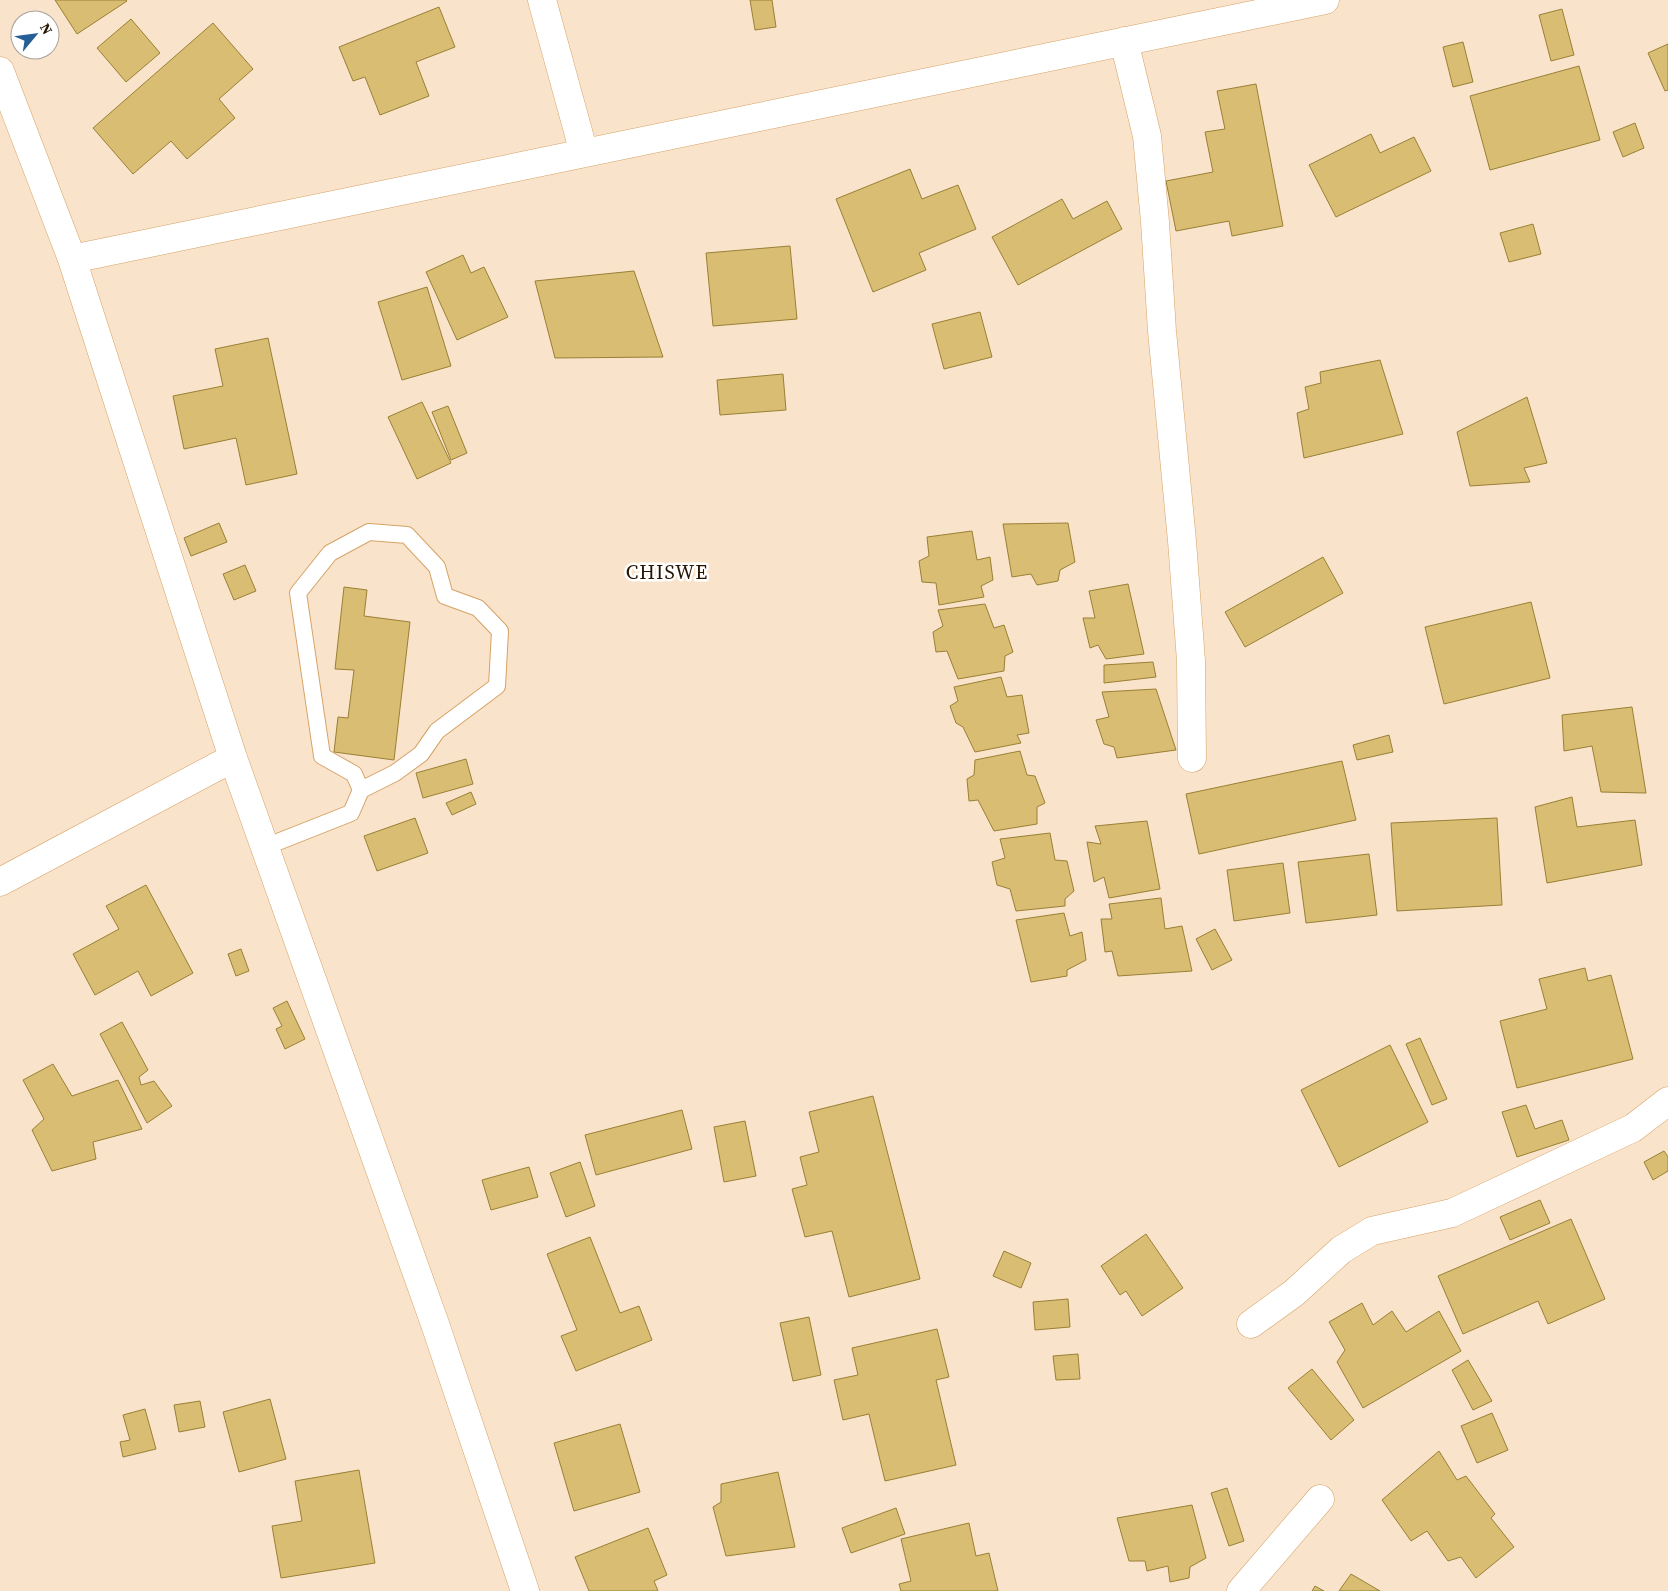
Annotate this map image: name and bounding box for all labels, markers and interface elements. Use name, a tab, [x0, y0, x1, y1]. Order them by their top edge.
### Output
north arrow	[10, 10, 60, 60]
text: N	[35, 19, 58, 38]
district label: CHISWE	[626, 558, 708, 586]

